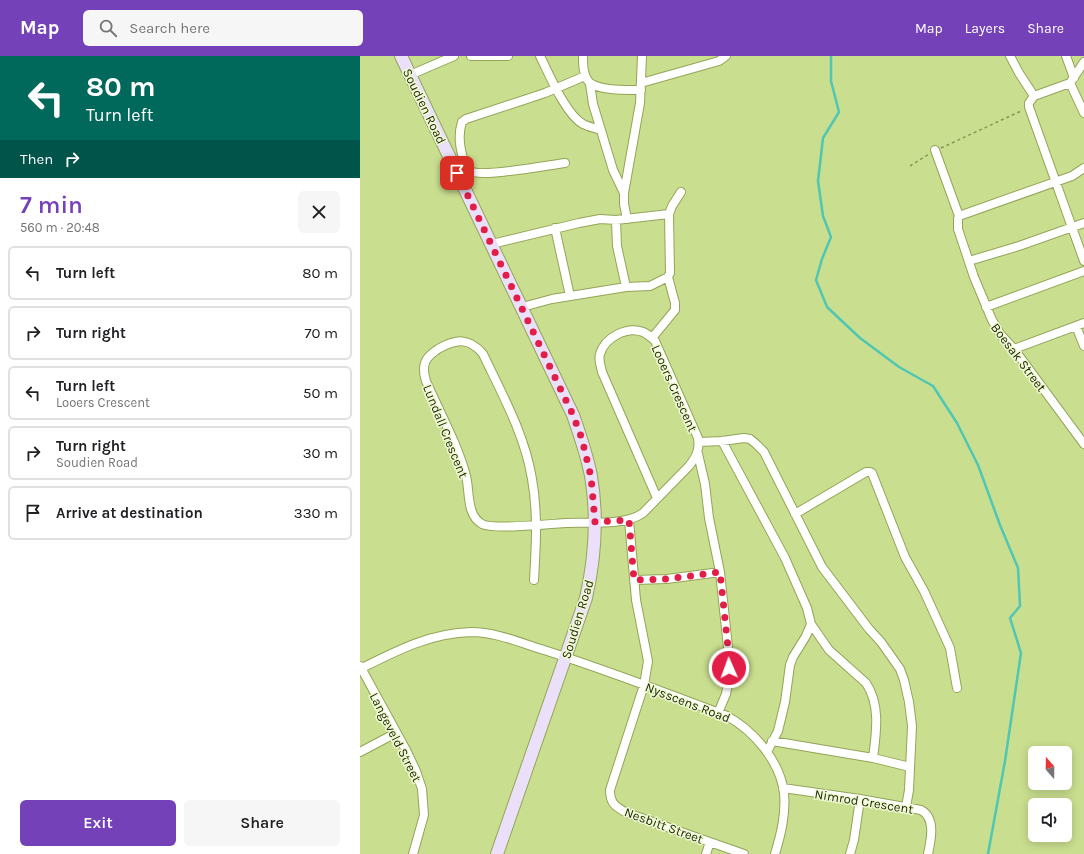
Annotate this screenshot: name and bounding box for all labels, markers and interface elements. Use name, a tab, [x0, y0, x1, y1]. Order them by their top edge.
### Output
search box	[83, 10, 363, 46]
text: Map	[20, 17, 59, 39]
icon: search	[97, 17, 119, 39]
text: Search here	[129, 19, 210, 37]
text: Map	[915, 20, 943, 37]
text: Layers	[965, 20, 1005, 37]
text: Share	[1027, 20, 1064, 37]
street label: Soudien Road	[400, 66, 449, 146]
text: 80 m	[86, 70, 155, 103]
icon: left	[20, 72, 72, 124]
text: Turn left	[86, 104, 154, 126]
icon: right	[61, 148, 83, 170]
text: Then	[20, 150, 53, 168]
pin	[440, 156, 474, 190]
icon: arrive	[446, 162, 468, 184]
text: 7 min	[20, 191, 83, 219]
button: close	[298, 191, 340, 233]
text: 560 m · 20:48	[20, 220, 100, 235]
icon: left	[22, 262, 44, 284]
text: Turn left	[56, 264, 115, 282]
text: 80 m	[302, 264, 338, 282]
street label: Boesak Street	[988, 320, 1049, 395]
icon: right	[22, 322, 44, 344]
text: Turn right	[56, 324, 126, 342]
text: 70 m	[304, 324, 338, 342]
street label: Looers Crescent	[649, 342, 701, 434]
text: Turn left	[56, 377, 115, 395]
icon: left	[22, 382, 44, 404]
street label: Lundall Crescent	[420, 382, 471, 480]
text: 50 m	[303, 384, 338, 402]
text: Looers Crescent	[56, 395, 150, 410]
text: Turn right	[56, 437, 126, 455]
icon: right	[22, 442, 44, 464]
text: 30 m	[303, 444, 338, 462]
text: Soudien Road	[56, 455, 138, 470]
icon: arrive	[22, 502, 44, 524]
text: Arrive at destination	[56, 504, 203, 522]
text: 330 m	[294, 504, 338, 522]
street label: Soudien Road	[558, 578, 597, 661]
position arrow	[708, 647, 750, 689]
street label: Nysscens Road	[643, 679, 732, 726]
street label: Langeveld Street	[367, 690, 425, 785]
north arrow	[1028, 746, 1072, 790]
map controls	[1028, 746, 1072, 842]
street label: Nimrod Crescent	[813, 786, 914, 817]
button: sound	[1028, 798, 1072, 842]
button: Exit	[20, 800, 176, 846]
button: Share	[184, 800, 340, 846]
street label: Nesbitt Street	[622, 804, 705, 847]

